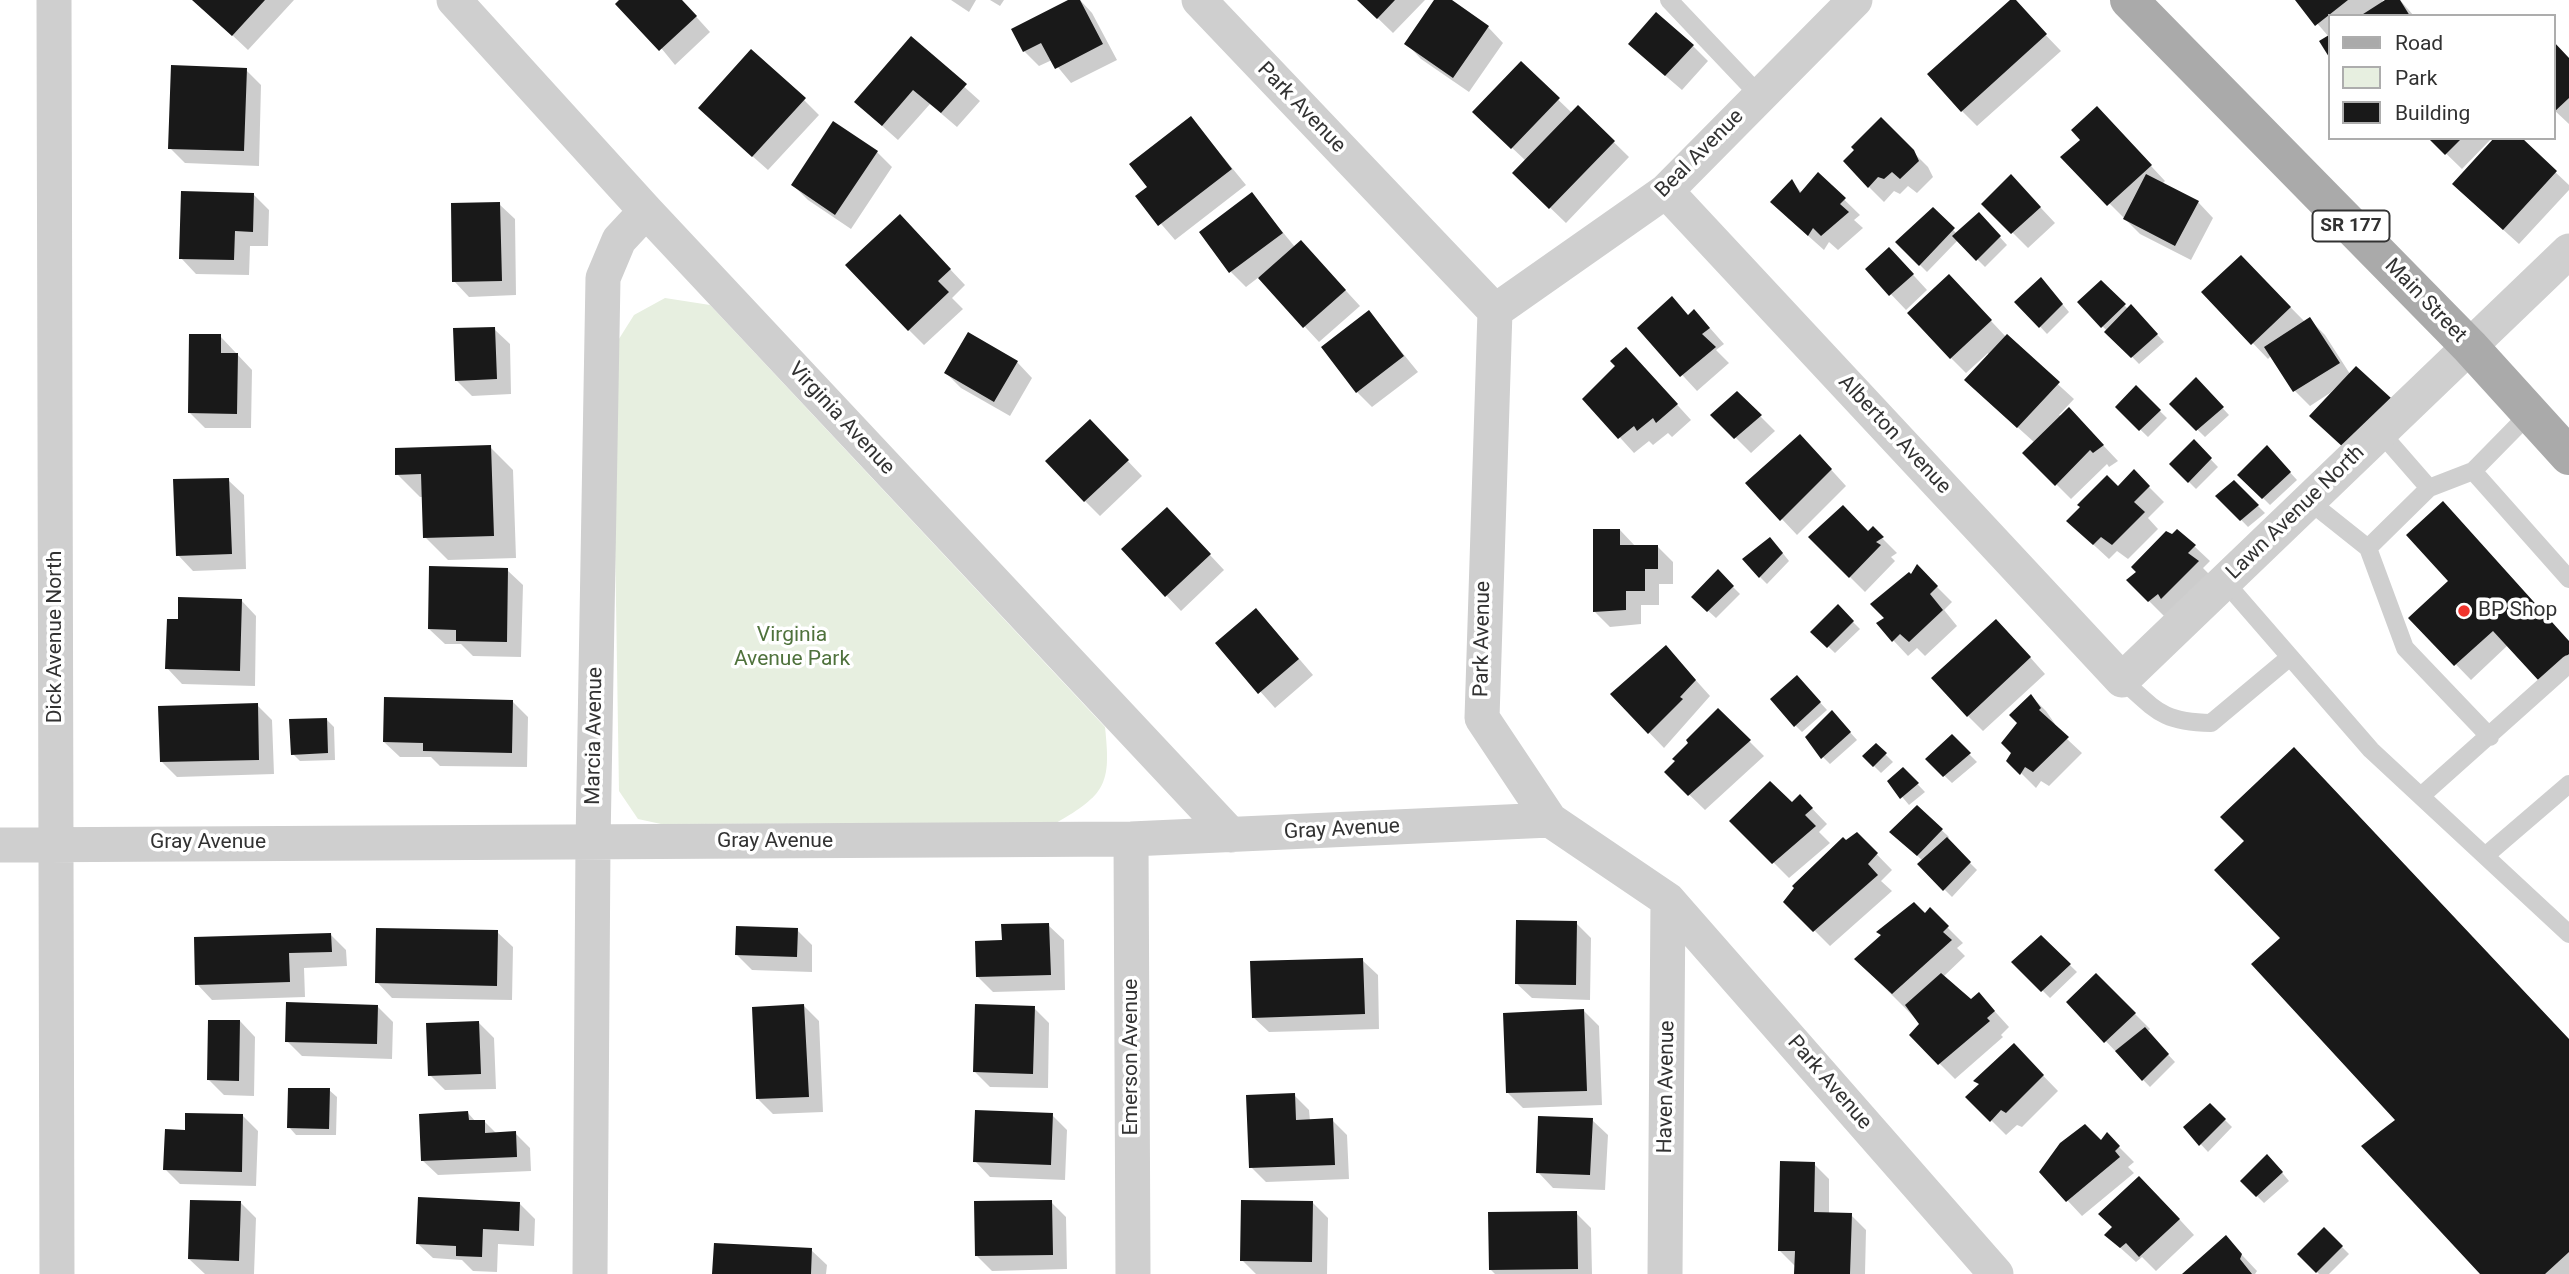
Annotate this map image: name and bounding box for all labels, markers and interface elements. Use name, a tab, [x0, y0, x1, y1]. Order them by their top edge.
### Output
legend	[2328, 14, 2555, 140]
text: Road	[2395, 31, 2443, 55]
street label: Park Avenue	[1252, 57, 1350, 159]
text: Park	[2395, 66, 2437, 90]
text: Building	[2395, 101, 2470, 125]
street label: Beal Avenue	[1651, 105, 1749, 203]
road number: SR 177	[2312, 210, 2390, 242]
street label: Main Street	[2379, 254, 2471, 348]
street label: Virginia Avenue	[783, 358, 899, 480]
street label: Alberton Avenue	[1832, 370, 1956, 500]
street label: Lawn Avenue North	[2222, 441, 2370, 585]
street label: Dick Avenue North	[43, 551, 69, 723]
street label: Park Avenue	[1469, 581, 1497, 697]
place label: BP Shop	[2478, 598, 2557, 624]
marker: BP Shop	[2456, 603, 2472, 619]
park label: Virginia Avenue Park	[734, 623, 850, 673]
street label: Marcia Avenue	[581, 667, 609, 805]
street label: Gray Avenue	[1283, 814, 1401, 846]
street label: Gray Avenue	[717, 829, 833, 855]
street label: Gray Avenue	[150, 830, 266, 856]
street label: Emerson Avenue	[1119, 979, 1145, 1135]
street label: Haven Avenue	[1653, 1020, 1681, 1154]
street label: Park Avenue	[1781, 1031, 1877, 1135]

